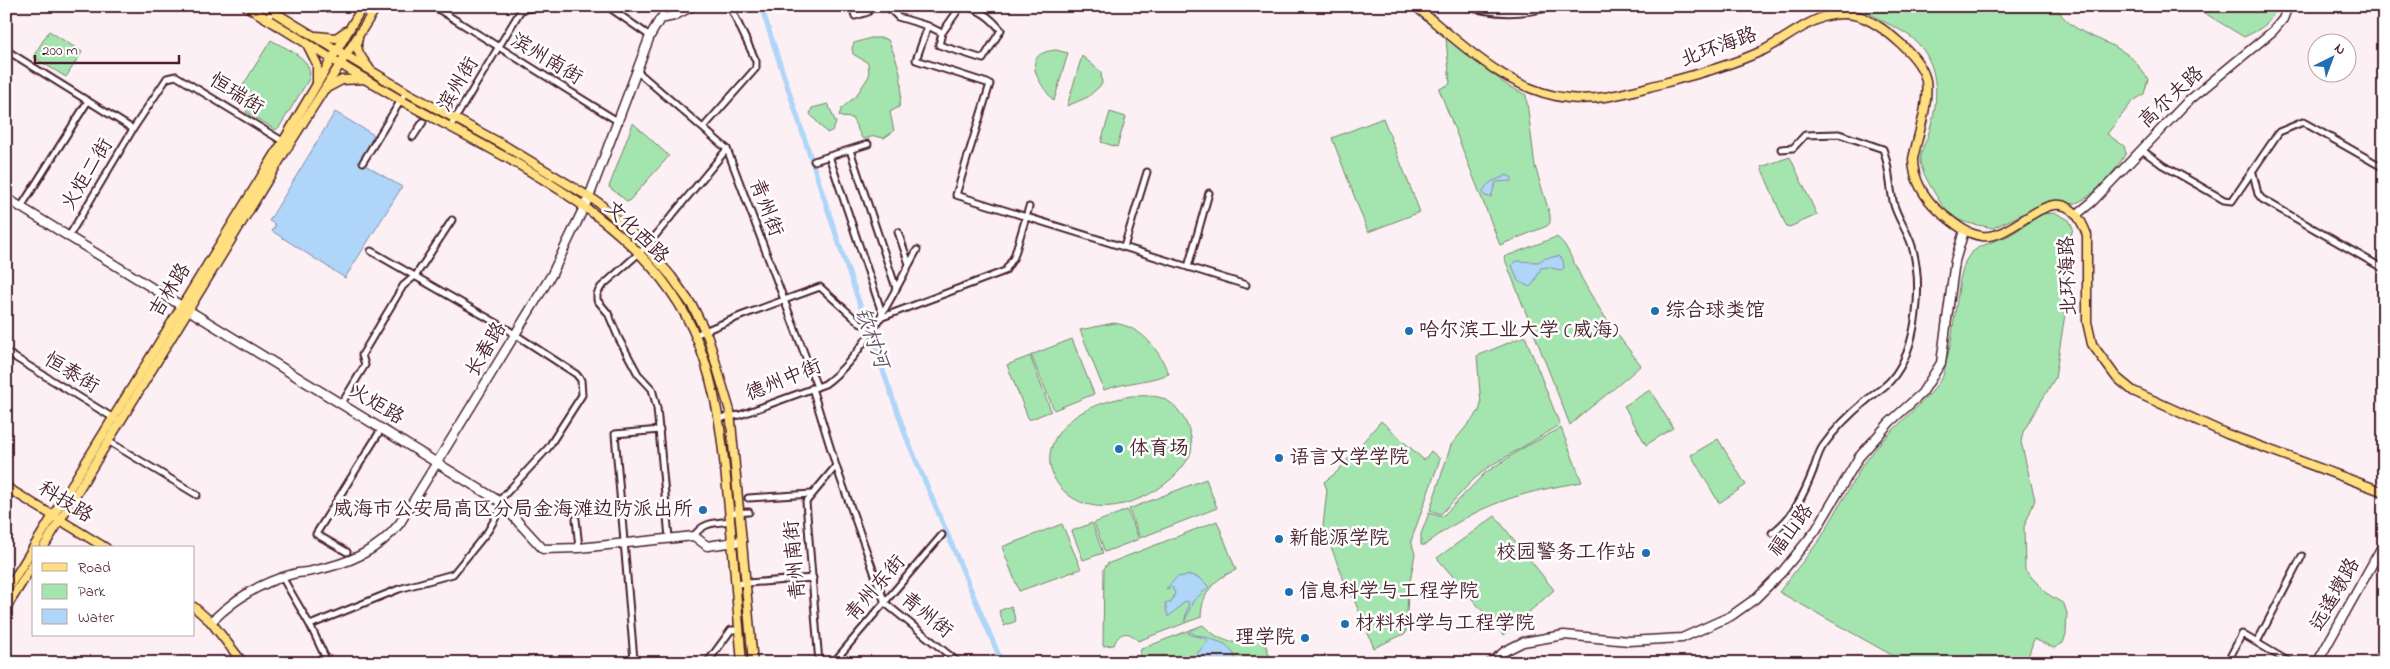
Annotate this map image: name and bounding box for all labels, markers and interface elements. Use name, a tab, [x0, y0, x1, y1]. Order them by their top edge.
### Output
street label: 北环海路	[1676, 20, 1762, 75]
street label: 滨州南街	[504, 27, 588, 93]
scale bar	[35, 32, 179, 64]
north arrow	[2308, 32, 2358, 82]
text: N	[2329, 38, 2350, 60]
text: 200 m	[42, 40, 78, 62]
street label: 滨州街	[431, 52, 487, 118]
street label: 高尔夫路	[2133, 59, 2212, 136]
street label: 恒瑞街	[203, 67, 269, 123]
street label: 火炬二街	[55, 133, 121, 217]
street label: 青州街	[741, 175, 789, 241]
street label: 文化西路	[597, 195, 676, 272]
street label: 北环海路	[2053, 235, 2085, 316]
street label: 吉林路	[143, 257, 200, 324]
place label: 综合球类馆	[1665, 297, 1765, 326]
water label: 钦村河	[847, 303, 896, 376]
marker: 综合球类馆	[1649, 305, 1661, 317]
street label: 长春路	[459, 316, 515, 383]
place label: 哈尔滨工业大学 (威海)	[1419, 317, 1618, 346]
marker: 哈尔滨工业大学 (威海)	[1403, 325, 1415, 337]
street label: 恒泰街	[38, 346, 104, 402]
street label: 德州中街	[741, 353, 827, 409]
street label: 火炬路	[343, 377, 410, 433]
place label: 体育场	[1129, 435, 1189, 464]
marker: 体育场	[1113, 443, 1125, 455]
place label: 语言文学学院	[1289, 444, 1409, 473]
marker: 语言文学学院	[1273, 452, 1285, 464]
street label: 科技路	[32, 475, 99, 532]
place label: 威海市公安局高区分局金海滩边防派出所	[333, 496, 693, 525]
street label: 福山路	[1762, 498, 1822, 564]
marker: 威海市公安局高区分局金海滩边防派出所	[697, 504, 709, 516]
street label: 青州南街	[778, 519, 814, 601]
place label: 新能源学院	[1289, 525, 1389, 554]
marker: 新能源学院	[1273, 533, 1285, 545]
place label: 校园警务工作站	[1496, 539, 1636, 568]
legend	[32, 546, 195, 636]
marker: 校园警务工作站	[1640, 547, 1652, 559]
street label: 青州东街	[839, 549, 913, 629]
street label: 远遥墩路	[2304, 552, 2369, 637]
text: Road	[78, 557, 111, 579]
place label: 信息科学与工程学院	[1299, 578, 1479, 607]
text: Park	[78, 581, 106, 603]
street label: 青州街	[894, 586, 958, 646]
marker: 信息科学与工程学院	[1283, 586, 1295, 598]
text: Water	[78, 607, 114, 629]
place label: 材料科学与工程学院	[1355, 610, 1535, 639]
marker: 材料科学与工程学院	[1339, 618, 1351, 630]
place label: 理学院	[1235, 624, 1295, 653]
marker: 理学院	[1299, 632, 1311, 644]

